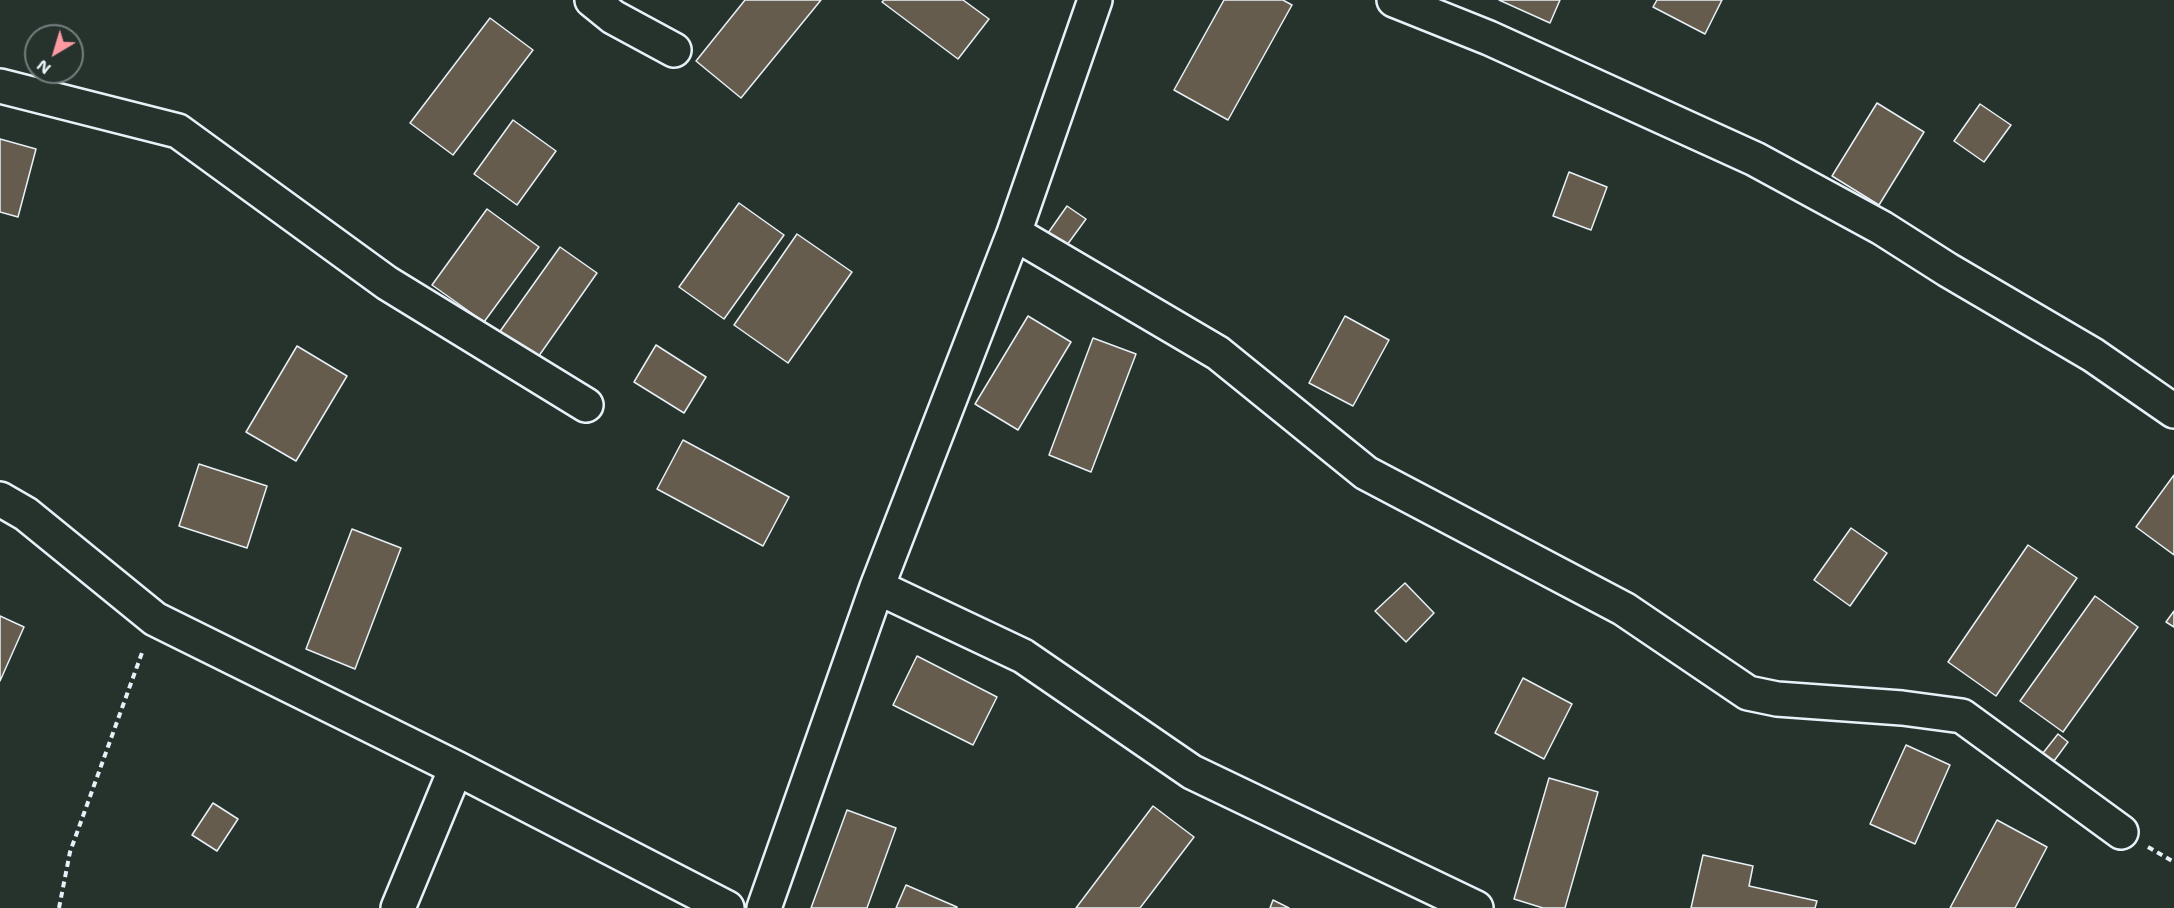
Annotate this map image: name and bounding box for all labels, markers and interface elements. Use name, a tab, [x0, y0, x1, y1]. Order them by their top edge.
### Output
north arrow	[24, 24, 84, 84]
text: N	[32, 55, 55, 79]

